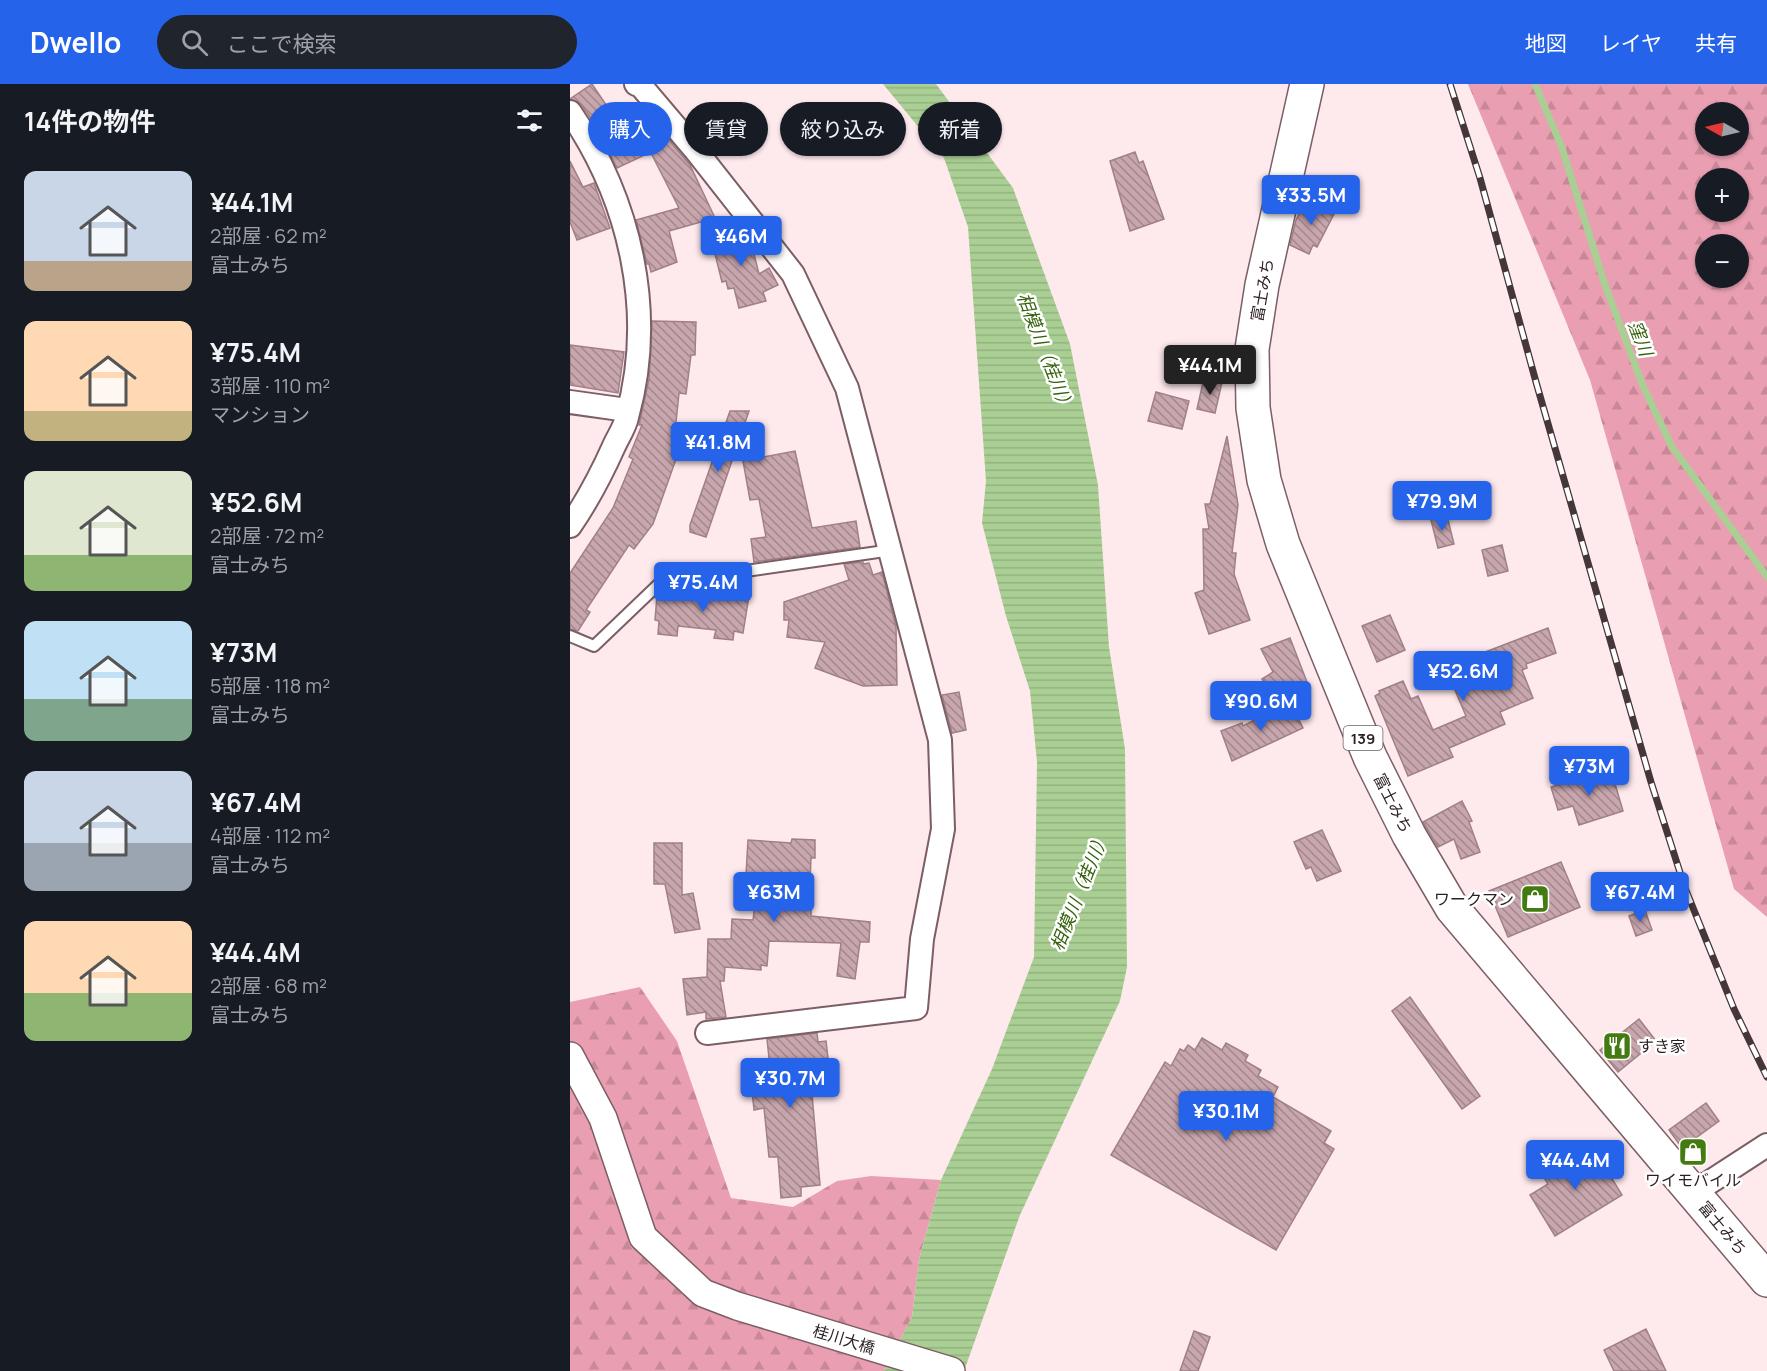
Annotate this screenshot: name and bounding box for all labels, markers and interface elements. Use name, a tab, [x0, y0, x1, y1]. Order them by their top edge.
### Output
search box	[157, 15, 577, 69]
text: Dwello	[30, 23, 121, 61]
icon: search	[178, 26, 211, 59]
text: ここで検索	[226, 29, 336, 59]
text: 地図	[1525, 29, 1567, 57]
text: レイヤ	[1600, 29, 1662, 57]
text: 共有	[1695, 29, 1737, 57]
chip: 購入	[588, 102, 672, 156]
chip: 賃貸	[684, 102, 768, 156]
chip: 絞り込み	[780, 102, 906, 156]
chip: 新着	[918, 102, 1002, 156]
north arrow	[1695, 102, 1749, 156]
map controls	[1695, 102, 1749, 288]
text: 14件の物件	[24, 103, 155, 139]
icon: filters	[513, 104, 546, 137]
button: +	[1695, 168, 1749, 222]
pin: ¥33.5M	[1262, 175, 1360, 226]
text: ¥33.5M	[1276, 181, 1346, 208]
text: ¥44.1M	[210, 184, 293, 220]
icon: home	[72, 195, 144, 267]
pin: ¥46M	[705, 216, 777, 267]
text: 2部屋 · 62 m²	[210, 222, 327, 249]
text: ¥46M	[715, 222, 767, 249]
button: −	[1695, 234, 1749, 288]
text: 富士みち	[210, 251, 290, 278]
street label: 富士みち	[1246, 257, 1278, 323]
water label: 相模川（桂川）	[1012, 289, 1080, 415]
water label: 窪川	[1623, 317, 1659, 361]
text: ¥75.4M	[210, 334, 301, 370]
icon: home	[72, 345, 144, 417]
pin: ¥44.1M	[1161, 345, 1259, 396]
text: ¥44.1M	[1178, 351, 1242, 378]
text: 3部屋 · 110 m²	[210, 372, 330, 399]
text: マンション	[210, 401, 310, 428]
pin: ¥41.8M	[669, 422, 767, 473]
text: ¥41.8M	[685, 428, 751, 455]
pin: ¥79.9M	[1393, 481, 1491, 532]
text: ¥52.6M	[210, 484, 302, 520]
text: ¥79.9M	[1407, 487, 1477, 514]
icon: home	[72, 495, 144, 567]
text: 2部屋 · 72 m²	[210, 522, 324, 549]
text: 富士みち	[210, 551, 290, 578]
pin: ¥75.4M	[654, 562, 752, 613]
text: ¥75.4M	[668, 568, 738, 595]
text: ¥73M	[210, 634, 277, 670]
icon: home	[72, 645, 144, 717]
pin: ¥52.6M	[1414, 651, 1512, 702]
text: ¥52.6M	[1428, 657, 1498, 684]
text: 5部屋 · 118 m²	[210, 672, 330, 699]
pin: ¥90.6M	[1212, 681, 1310, 732]
text: ¥90.6M	[1224, 687, 1298, 714]
text: 富士みち	[210, 701, 290, 728]
road number: 139	[1344, 726, 1382, 750]
pin: ¥73M	[1553, 746, 1625, 797]
text: ¥73M	[1563, 752, 1615, 779]
street label: 富士みち	[1369, 769, 1417, 837]
text: ¥67.4M	[210, 784, 301, 820]
icon: home	[72, 795, 144, 867]
text: 4部屋 · 112 m²	[210, 822, 330, 849]
water label: 相模川（桂川）	[1044, 828, 1114, 954]
text: 富士みち	[210, 851, 290, 878]
pin: ¥63M	[738, 872, 810, 923]
pin: ¥67.4M	[1591, 872, 1689, 923]
text: ¥63M	[747, 878, 801, 905]
text: ¥67.4M	[1605, 878, 1675, 905]
shop icon: ワークマン	[1519, 883, 1551, 915]
place label: ワークマン	[1434, 888, 1514, 910]
text: ¥44.4M	[210, 934, 301, 970]
icon: home	[72, 945, 144, 1017]
text: 2部屋 · 68 m²	[210, 972, 327, 999]
text: 富士みち	[210, 1001, 290, 1028]
restaurant icon: すき家	[1601, 1030, 1633, 1062]
place label: すき家	[1638, 1035, 1686, 1057]
pin: ¥30.7M	[741, 1058, 839, 1109]
text: ¥30.7M	[755, 1064, 825, 1091]
pin: ¥30.1M	[1177, 1091, 1275, 1142]
text: ¥30.1M	[1193, 1097, 1259, 1124]
shop icon: ワイモバイル	[1677, 1136, 1709, 1168]
pin: ¥44.4M	[1526, 1140, 1624, 1191]
text: ¥44.4M	[1540, 1146, 1610, 1173]
place label: ワイモバイル	[1645, 1169, 1741, 1191]
street label: 富士みち	[1694, 1196, 1752, 1260]
street label: 桂川大橋	[810, 1319, 878, 1359]

